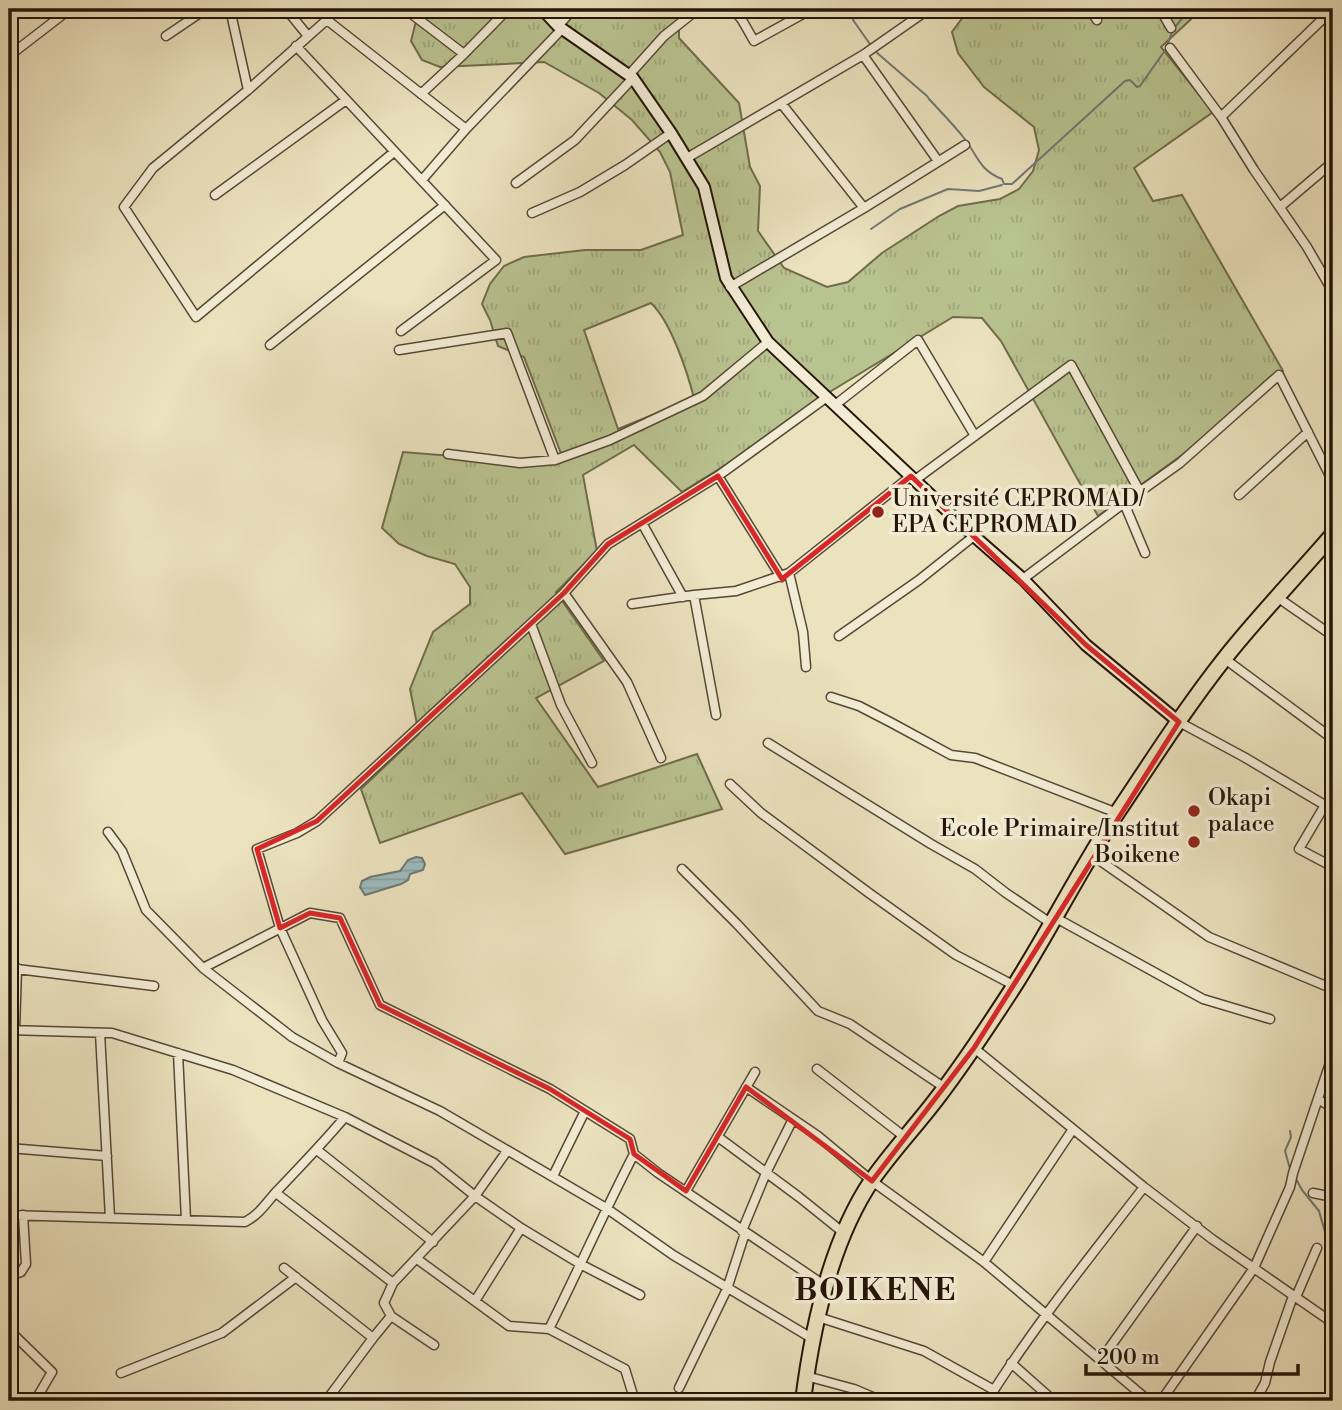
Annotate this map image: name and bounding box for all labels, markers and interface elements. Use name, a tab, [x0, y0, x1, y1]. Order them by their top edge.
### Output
place label: Université CEPROMAD/ EPA CEPROMAD	[892, 485, 1145, 539]
marker: Université CEPROMAD/ EPA CEPROMAD	[870, 504, 886, 520]
place label: Okapi palace	[1208, 784, 1275, 838]
marker: Okapi palace	[1186, 803, 1202, 819]
place label: Ecole Primaire/Institut Boikene	[940, 815, 1180, 869]
marker: Ecole Primaire/Institut Boikene	[1186, 834, 1202, 850]
district label: BOIKENE	[795, 1272, 957, 1310]
scale bar	[1086, 1333, 1298, 1377]
text: 200 m	[1097, 1345, 1160, 1371]

